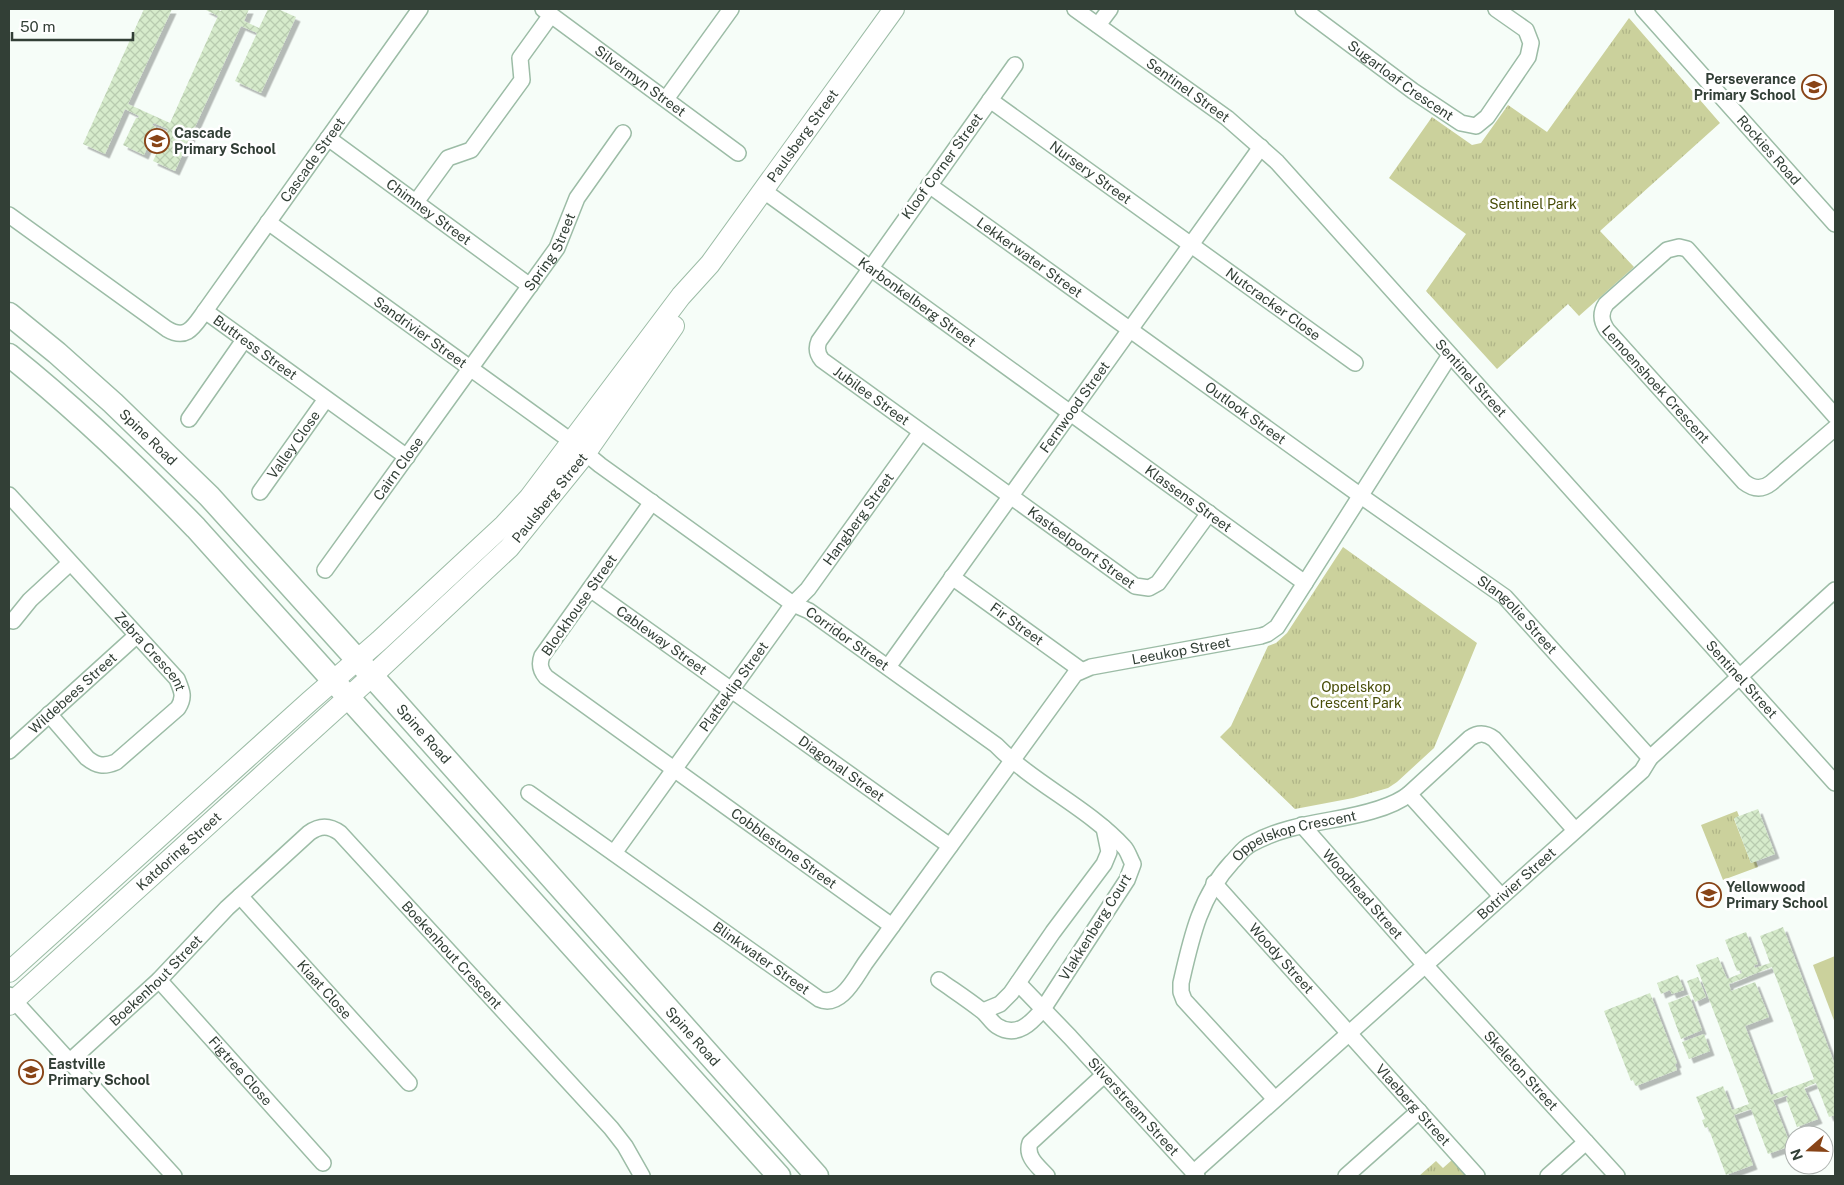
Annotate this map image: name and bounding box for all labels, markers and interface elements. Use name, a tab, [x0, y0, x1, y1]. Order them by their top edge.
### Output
scale bar	[12, 10, 134, 42]
text: 50 m	[20, 18, 55, 35]
street label: Sugarloaf Crescent	[1345, 37, 1456, 124]
street label: Silvermyn Street	[592, 42, 689, 120]
street label: Sentinel Street	[1143, 55, 1233, 125]
place label: Perseverance Primary School	[1694, 71, 1796, 103]
school or university icon: Perseverance Primary School	[1801, 74, 1827, 100]
street label: Paulsberg Street	[764, 86, 841, 185]
street label: Kloof Corner Street	[898, 110, 986, 222]
street label: Rockies Road	[1734, 112, 1804, 188]
street label: Cascade Street	[277, 114, 348, 205]
place label: Cascade Primary School	[174, 125, 277, 157]
school or university icon: Cascade Primary School	[144, 128, 170, 154]
street label: Nursery Street	[1047, 138, 1135, 207]
street label: Chimney Street	[383, 176, 474, 248]
park label: Sentinel Park	[1489, 196, 1577, 212]
street label: Spring Street	[521, 211, 578, 294]
street label: Lekkerwater Street	[974, 214, 1085, 301]
street label: Karbonkelberg Street	[855, 254, 979, 350]
street label: Nutcracker Close	[1223, 265, 1324, 344]
street label: Sandrivier Street	[371, 293, 470, 371]
street label: Buttress Street	[210, 312, 300, 383]
street label: Lemoenshoek Crescent	[1599, 322, 1713, 446]
street label: Sentinel Street	[1432, 336, 1510, 420]
street label: Fernwood Street	[1036, 358, 1113, 456]
street label: Jubilee Street	[831, 363, 913, 429]
street label: Outlook Street	[1202, 378, 1289, 447]
street label: Spine Road	[116, 406, 180, 469]
street label: Valley Close	[264, 408, 323, 482]
street label: Cairn Close	[370, 434, 426, 503]
street label: Paulsberg Street	[509, 450, 591, 546]
street label: Klassens Street	[1142, 462, 1235, 535]
street label: Hangberg Street	[820, 470, 897, 568]
street label: Kasteelpoort Street	[1025, 503, 1138, 592]
street label: Blockhouse Street	[538, 551, 620, 659]
street label: Slangolie Street	[1474, 572, 1560, 657]
street label: Fir Street	[987, 599, 1047, 648]
street label: Cableway Street	[613, 602, 710, 678]
street label: Corridor Street	[803, 603, 892, 674]
street label: Zebra Crescent	[112, 608, 189, 693]
street label: Leeukop Street	[1131, 634, 1232, 667]
street label: Sentinel Street	[1703, 637, 1781, 721]
street label: Platteklip Street	[696, 639, 771, 735]
street label: Wildebees Street	[26, 650, 120, 737]
park label: Oppelskop Crescent Park	[1310, 679, 1402, 711]
street label: Spine Road	[393, 701, 454, 767]
street label: Diagonal Street	[795, 732, 888, 805]
street label: Cobblestone Street	[728, 805, 840, 892]
street label: Oppelskop Crescent	[1229, 807, 1358, 864]
street label: Katdoring Street	[133, 809, 224, 894]
street label: Botrivier Street	[1474, 844, 1559, 923]
street label: Woodhead Street	[1319, 846, 1406, 942]
street label: Vlakkenberg Court	[1056, 871, 1134, 983]
place label: Yellowwood Primary School	[1726, 879, 1829, 911]
school or university icon: Yellowwood Primary School	[1696, 882, 1722, 908]
street label: Boekenhout Crescent	[398, 898, 505, 1012]
street label: Blinkwater Street	[710, 918, 813, 998]
street label: Woody Street	[1246, 920, 1317, 997]
street label: Boekenhout Street	[106, 932, 205, 1029]
street label: Kiaat Close	[294, 957, 355, 1022]
street label: Spine Road	[662, 1004, 723, 1069]
street label: Skeleton Street	[1481, 1027, 1561, 1114]
street label: Figtree Close	[205, 1033, 275, 1109]
street label: Silverstream Street	[1085, 1054, 1182, 1159]
place label: Eastville Primary School	[48, 1056, 151, 1088]
school or university icon: Eastville Primary School	[18, 1059, 44, 1085]
street label: Vlaeberg Street	[1372, 1061, 1454, 1149]
north arrow	[1784, 1125, 1834, 1175]
text: N	[1787, 1147, 1806, 1162]

